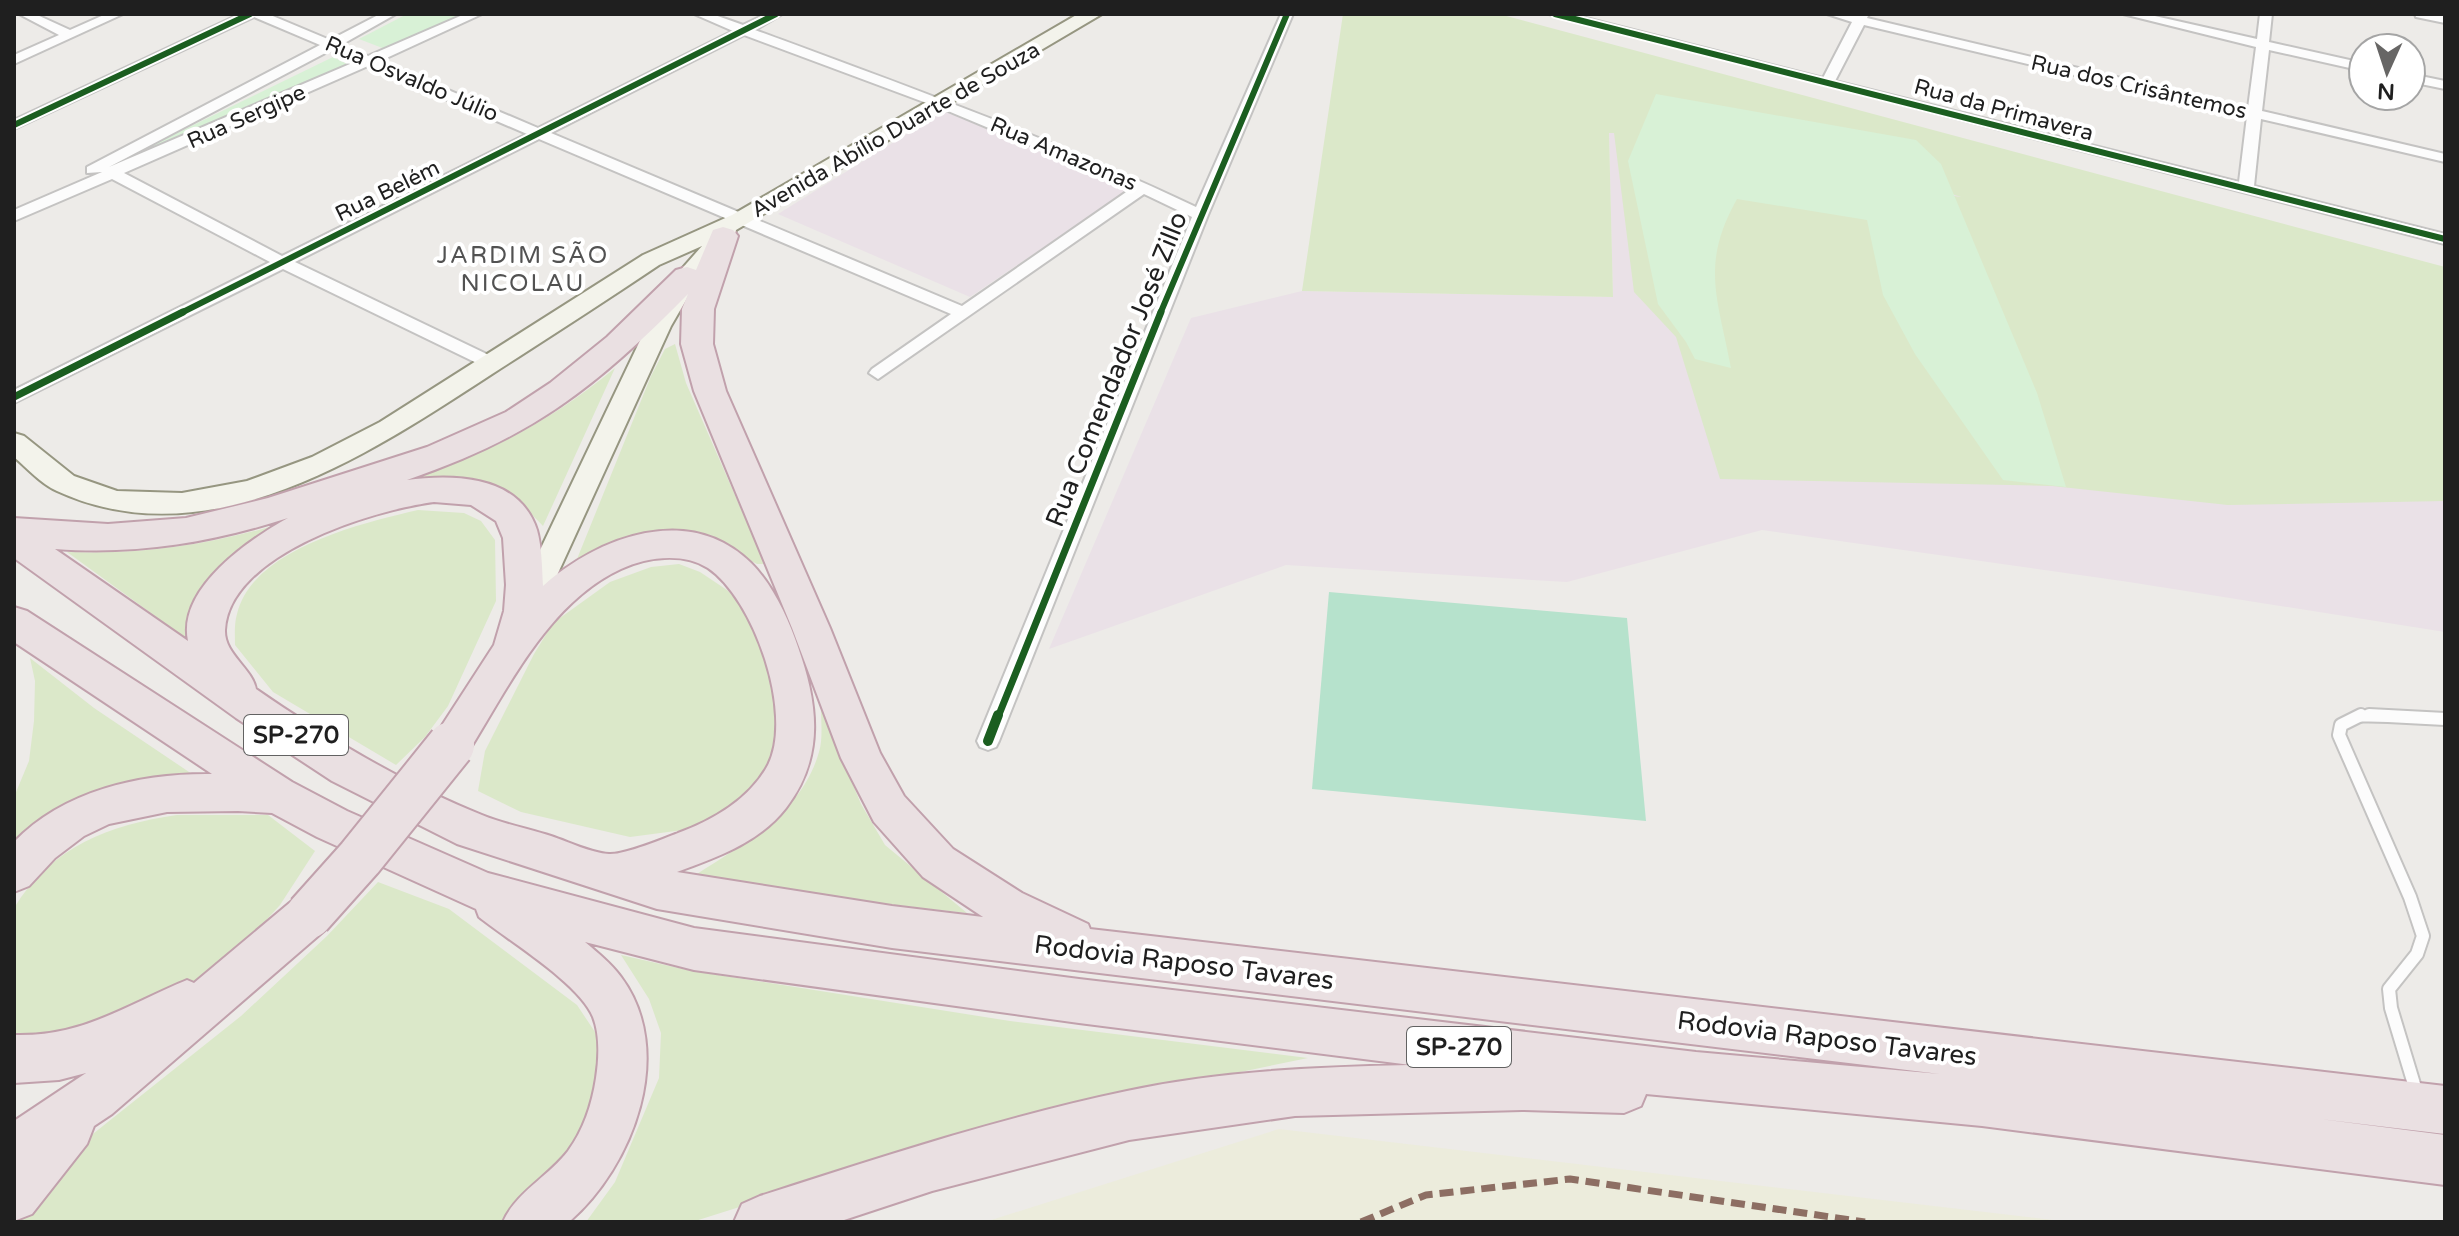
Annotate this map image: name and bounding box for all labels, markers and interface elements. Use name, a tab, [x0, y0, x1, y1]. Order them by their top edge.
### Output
street label: Rua Osvaldo Júlio	[321, 31, 502, 127]
north arrow	[2347, 32, 2427, 112]
street label: Avenida Abílio Duarte de Souza	[747, 36, 1044, 223]
street label: Rua dos Crisântemos	[2028, 49, 2249, 124]
street label: Rua da Primavera	[1911, 74, 2096, 146]
text: N	[2377, 78, 2396, 104]
street label: Rua Sergipe	[183, 79, 310, 155]
street label: Rua Amazonas	[986, 111, 1141, 196]
street label: Rua Belém	[331, 154, 444, 227]
street label: Rua Comendador José Zillo	[1039, 207, 1194, 531]
district label: JARDIM SÃO NICOLAU	[437, 241, 609, 298]
road number: SP-270	[244, 715, 348, 755]
street label: Rodovia Raposo Tavares	[1032, 929, 1335, 996]
street label: Rodovia Raposo Tavares	[1675, 1005, 1978, 1072]
road number: SP-270	[1407, 1027, 1511, 1067]

